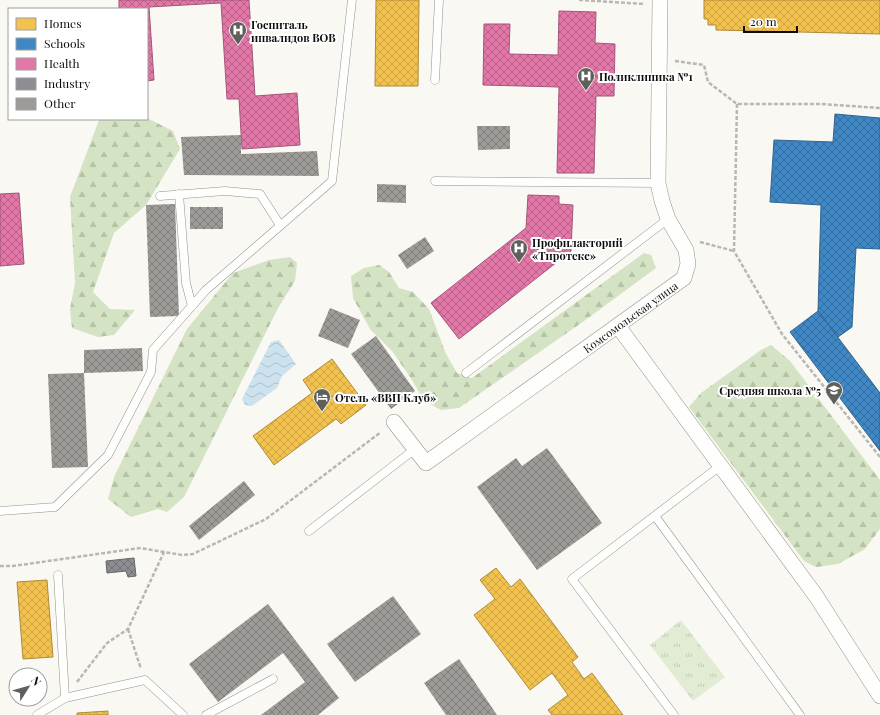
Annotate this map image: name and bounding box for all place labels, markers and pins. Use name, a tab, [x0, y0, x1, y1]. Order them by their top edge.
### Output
place label: Госпиталь инвалидов ВОВ	[251, 17, 336, 45]
hospital icon: Госпиталь инвалидов ВОВ	[228, 20, 248, 45]
hospital icon: Поликлиника №1	[576, 66, 596, 91]
place label: Поликлиника №1	[599, 69, 693, 84]
place label: Профилакторий «Тиротекс»	[532, 235, 623, 263]
hospital icon: Профилакторий «Тиротекс»	[509, 238, 529, 263]
school or university icon: Средняя школа №5	[824, 380, 844, 405]
place label: Средняя школа №5	[719, 383, 821, 398]
hotel icon: Отель «ВВП Клуб»	[312, 387, 332, 412]
place label: Отель «ВВП Клуб»	[335, 390, 436, 405]

